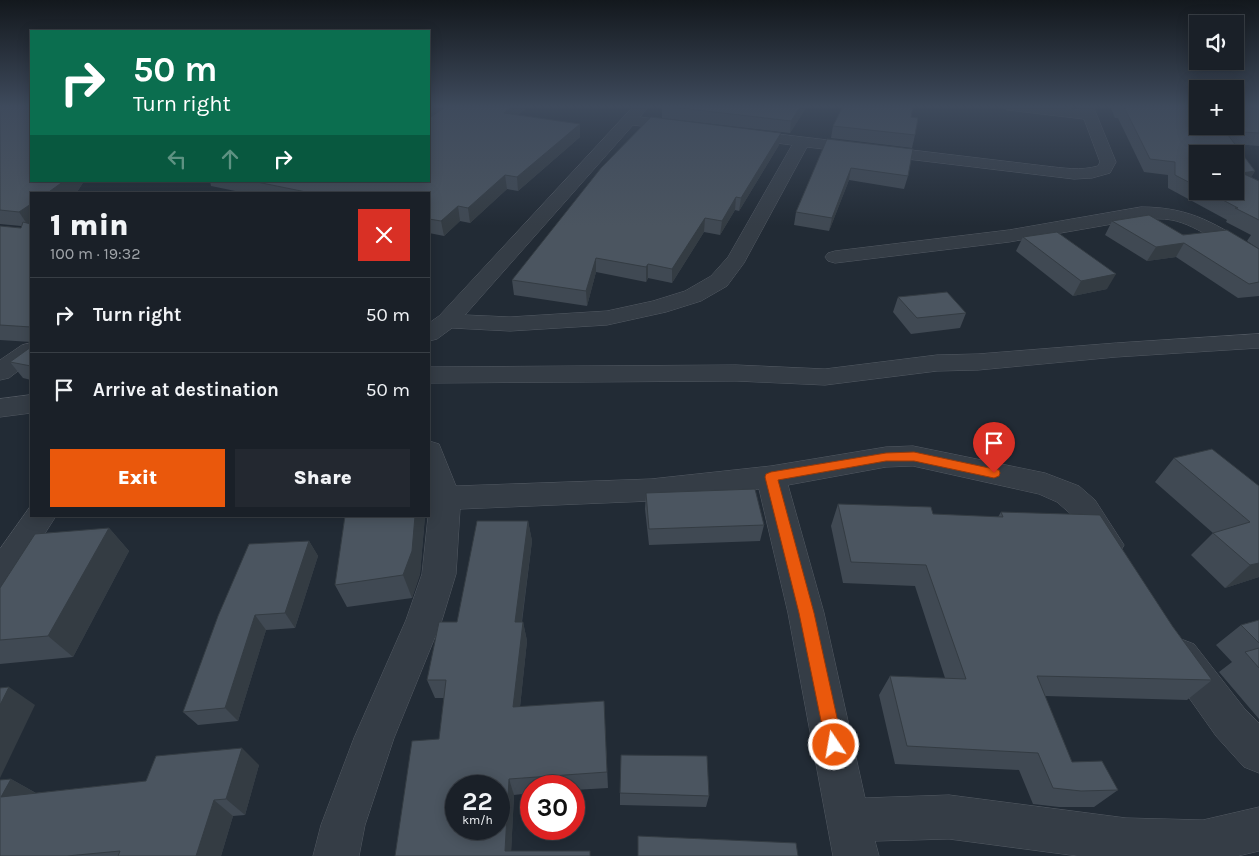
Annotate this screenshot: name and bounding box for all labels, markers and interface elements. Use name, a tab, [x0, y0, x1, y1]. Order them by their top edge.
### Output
map controls	[1189, 15, 1244, 200]
button: sound	[1189, 15, 1244, 70]
text: 50 m	[133, 49, 218, 90]
icon: right	[50, 50, 115, 115]
button: +	[1189, 80, 1244, 135]
text: Turn right	[133, 91, 231, 117]
icon: left	[163, 145, 191, 173]
icon: ahead	[216, 145, 244, 173]
icon: right	[269, 145, 297, 173]
button: −	[1189, 145, 1244, 200]
text: 1 min	[50, 207, 129, 243]
button: close	[358, 209, 410, 261]
text: 100 m · 19:32	[50, 244, 140, 263]
icon: right	[50, 301, 78, 329]
text: Turn right	[93, 304, 182, 326]
text: 50 m	[366, 304, 410, 326]
icon: arrive	[50, 376, 78, 404]
text: Arrive at destination	[93, 379, 279, 401]
text: 50 m	[366, 379, 410, 401]
pin	[973, 422, 1015, 473]
icon: arrive	[980, 429, 1008, 457]
button: Exit	[50, 449, 225, 507]
button: Share	[235, 449, 410, 507]
position arrow	[807, 718, 859, 770]
speed limit sign: 30	[520, 775, 585, 840]
text: 22	[462, 787, 493, 816]
text: km/h	[462, 813, 493, 827]

